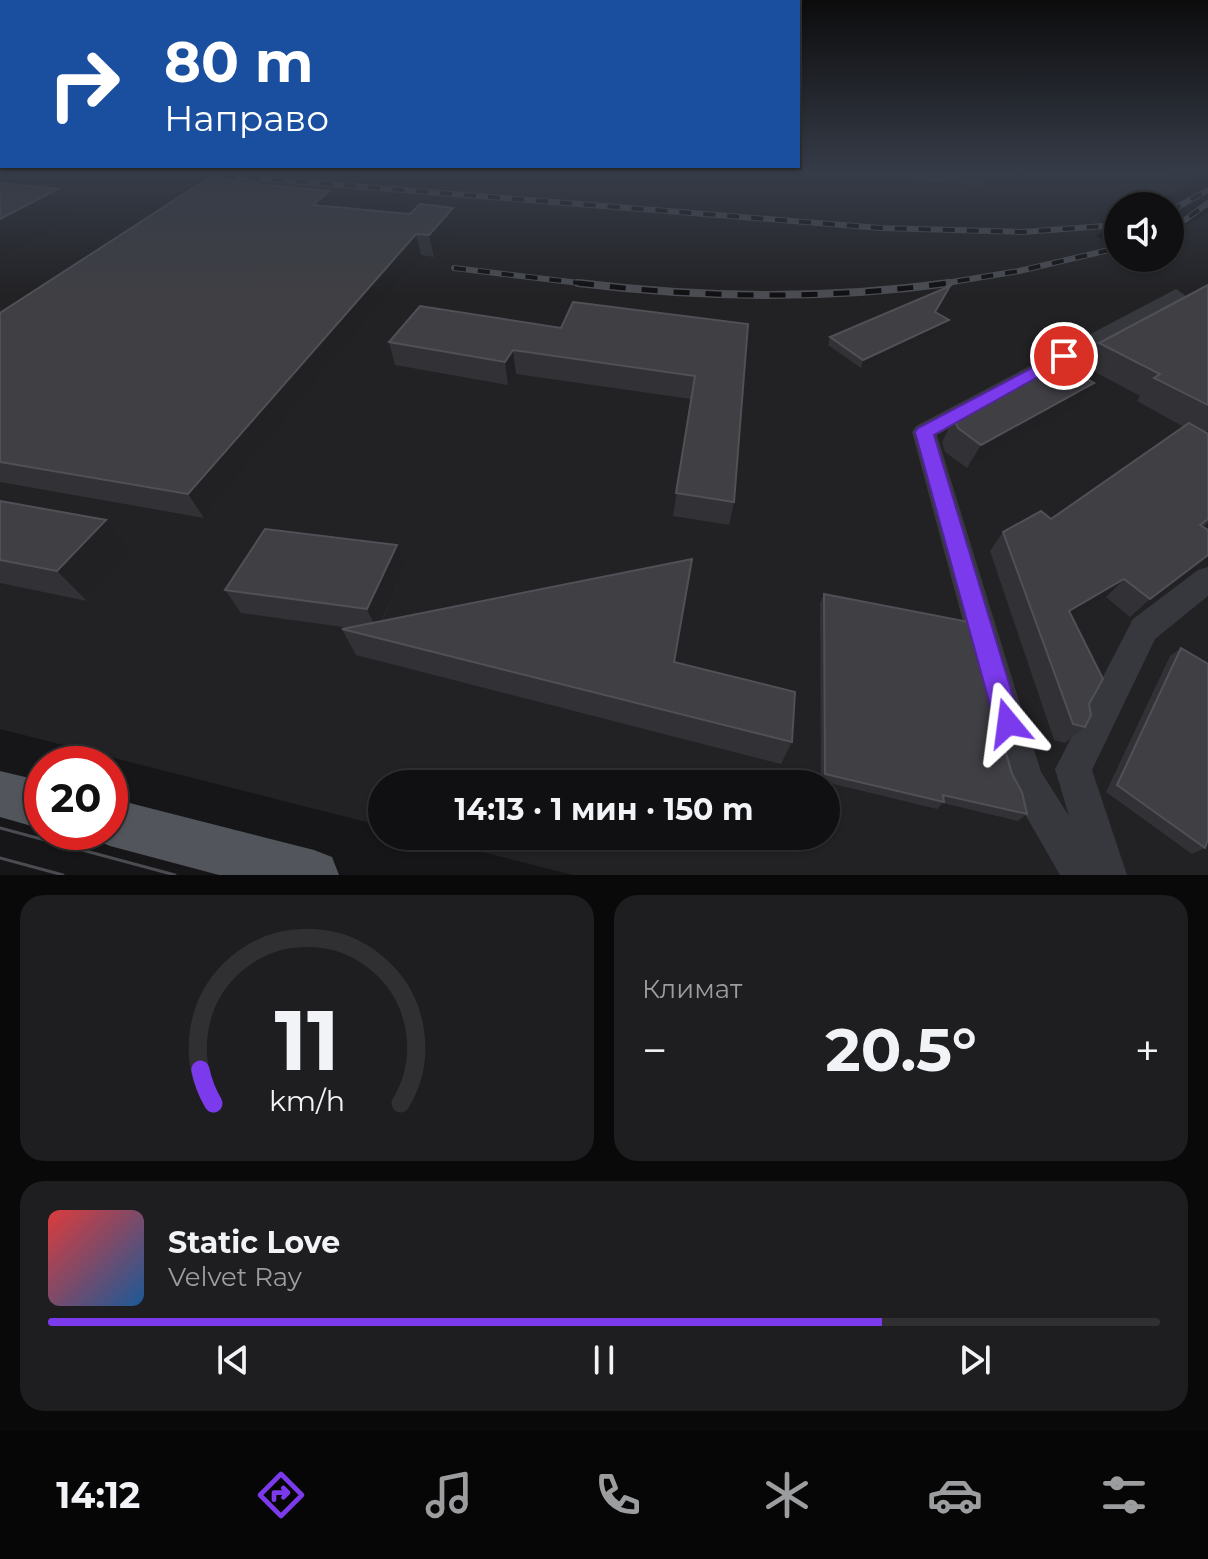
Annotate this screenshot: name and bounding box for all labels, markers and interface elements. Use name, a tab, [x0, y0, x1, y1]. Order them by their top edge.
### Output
text: 80 m	[164, 28, 314, 96]
icon: right	[32, 32, 136, 136]
text: Направо	[164, 96, 329, 140]
map controls	[1104, 192, 1184, 272]
button: sound	[1104, 192, 1184, 272]
pin	[1030, 322, 1098, 390]
icon: arrive	[1042, 334, 1086, 378]
position arrow	[966, 681, 1050, 765]
speed limit sign: 20	[24, 746, 128, 850]
text: 14:13 · 1 мин · 150 m	[455, 791, 753, 828]
text: Климат	[642, 973, 742, 1005]
text: 11	[274, 989, 340, 1091]
text: 20.5°	[825, 1013, 977, 1086]
text: −	[642, 1023, 667, 1077]
text: +	[1135, 1023, 1160, 1077]
text: km/h	[269, 1083, 345, 1118]
text: Static Love	[168, 1224, 340, 1261]
text: Velvet Ray	[168, 1261, 302, 1293]
icon: previous	[211, 1338, 255, 1382]
icon: pause	[582, 1338, 626, 1382]
icon: next	[953, 1338, 997, 1382]
icon: directions	[253, 1467, 309, 1523]
icon: music	[421, 1467, 477, 1523]
icon: phone	[590, 1467, 646, 1523]
icon: climate	[759, 1467, 815, 1523]
icon: car	[927, 1467, 983, 1523]
icon: filters	[1096, 1467, 1152, 1523]
text: 14:12	[56, 1473, 140, 1517]

